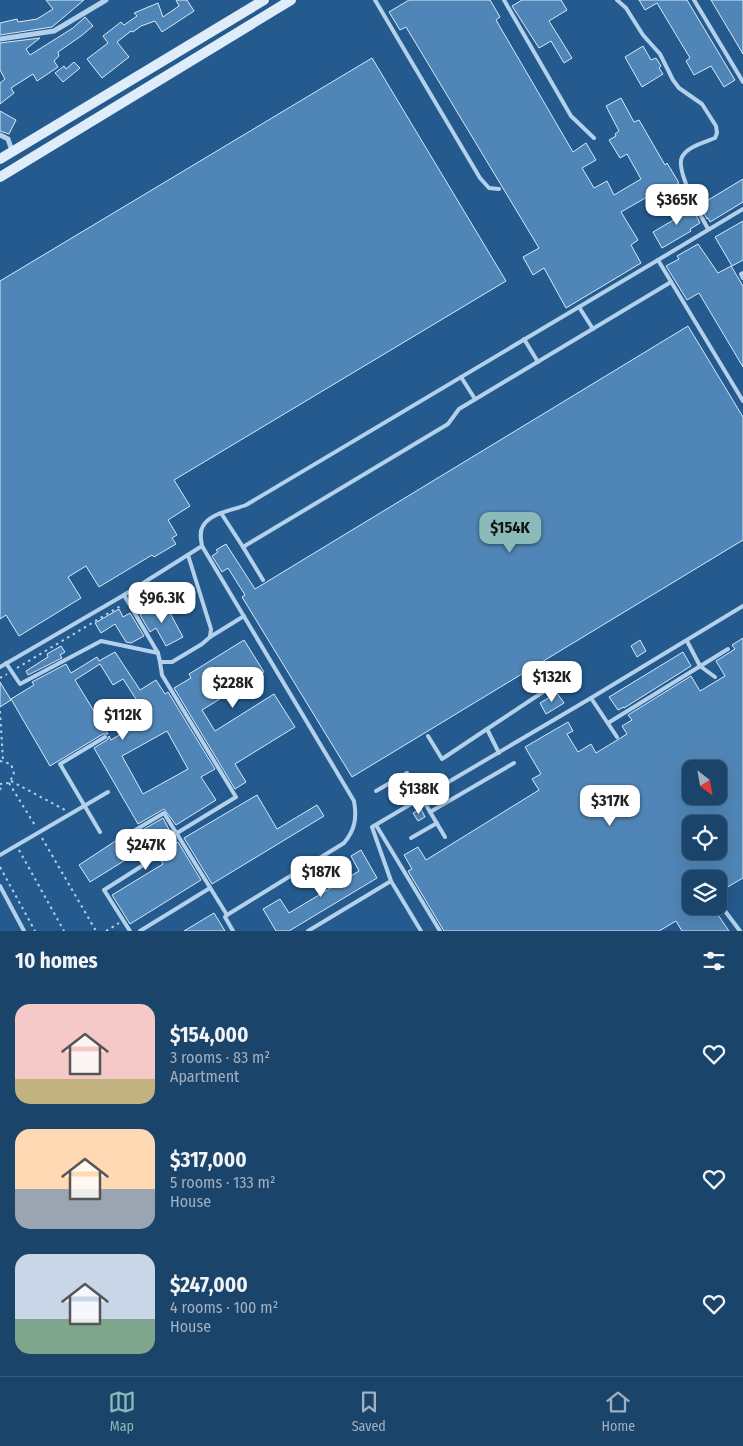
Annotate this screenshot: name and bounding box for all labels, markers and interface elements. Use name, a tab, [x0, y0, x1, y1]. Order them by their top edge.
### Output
pin: $365K	[642, 184, 712, 226]
text: $365K	[657, 190, 697, 209]
pin: $154K	[475, 512, 545, 554]
text: $154K	[490, 518, 530, 537]
pin: $96.3K	[121, 582, 203, 624]
text: $96.3K	[139, 588, 185, 607]
pin: $132K	[517, 660, 587, 703]
pin: $228K	[198, 666, 268, 709]
text: $132K	[533, 667, 571, 686]
text: $228K	[213, 673, 253, 692]
pin: $112K	[88, 698, 158, 741]
text: $112K	[104, 705, 142, 724]
north arrow	[682, 760, 728, 805]
map controls	[682, 760, 727, 915]
pin: $138K	[384, 772, 454, 815]
text: $138K	[399, 779, 439, 798]
pin: $317K	[575, 784, 645, 827]
text: $317K	[591, 791, 629, 810]
button: locate	[682, 815, 727, 860]
pin: $247K	[111, 828, 181, 871]
text: $247K	[127, 835, 165, 854]
pin: $187K	[286, 856, 356, 898]
text: $187K	[302, 862, 340, 881]
button: layers	[682, 870, 727, 915]
icon: filters	[700, 947, 728, 975]
text: 10 homes	[15, 948, 98, 974]
text: $154,000	[170, 1022, 249, 1048]
icon: home	[55, 1024, 115, 1084]
icon: heart	[700, 1040, 728, 1068]
text: 3 rooms · 83 m²	[170, 1048, 270, 1067]
text: Apartment	[170, 1067, 239, 1086]
text: $317,000	[170, 1147, 247, 1173]
icon: home	[55, 1149, 115, 1209]
icon: heart	[700, 1165, 728, 1193]
text: 5 rooms · 133 m²	[170, 1173, 276, 1192]
text: House	[170, 1192, 211, 1211]
text: $247,000	[170, 1272, 248, 1298]
icon: home	[55, 1274, 115, 1334]
icon: heart	[700, 1290, 728, 1318]
text: 4 rooms · 100 m²	[170, 1298, 278, 1317]
text: House	[170, 1317, 211, 1336]
tab: Map	[108, 1388, 136, 1435]
tab: Saved	[352, 1388, 386, 1435]
tab: Home	[602, 1388, 635, 1435]

